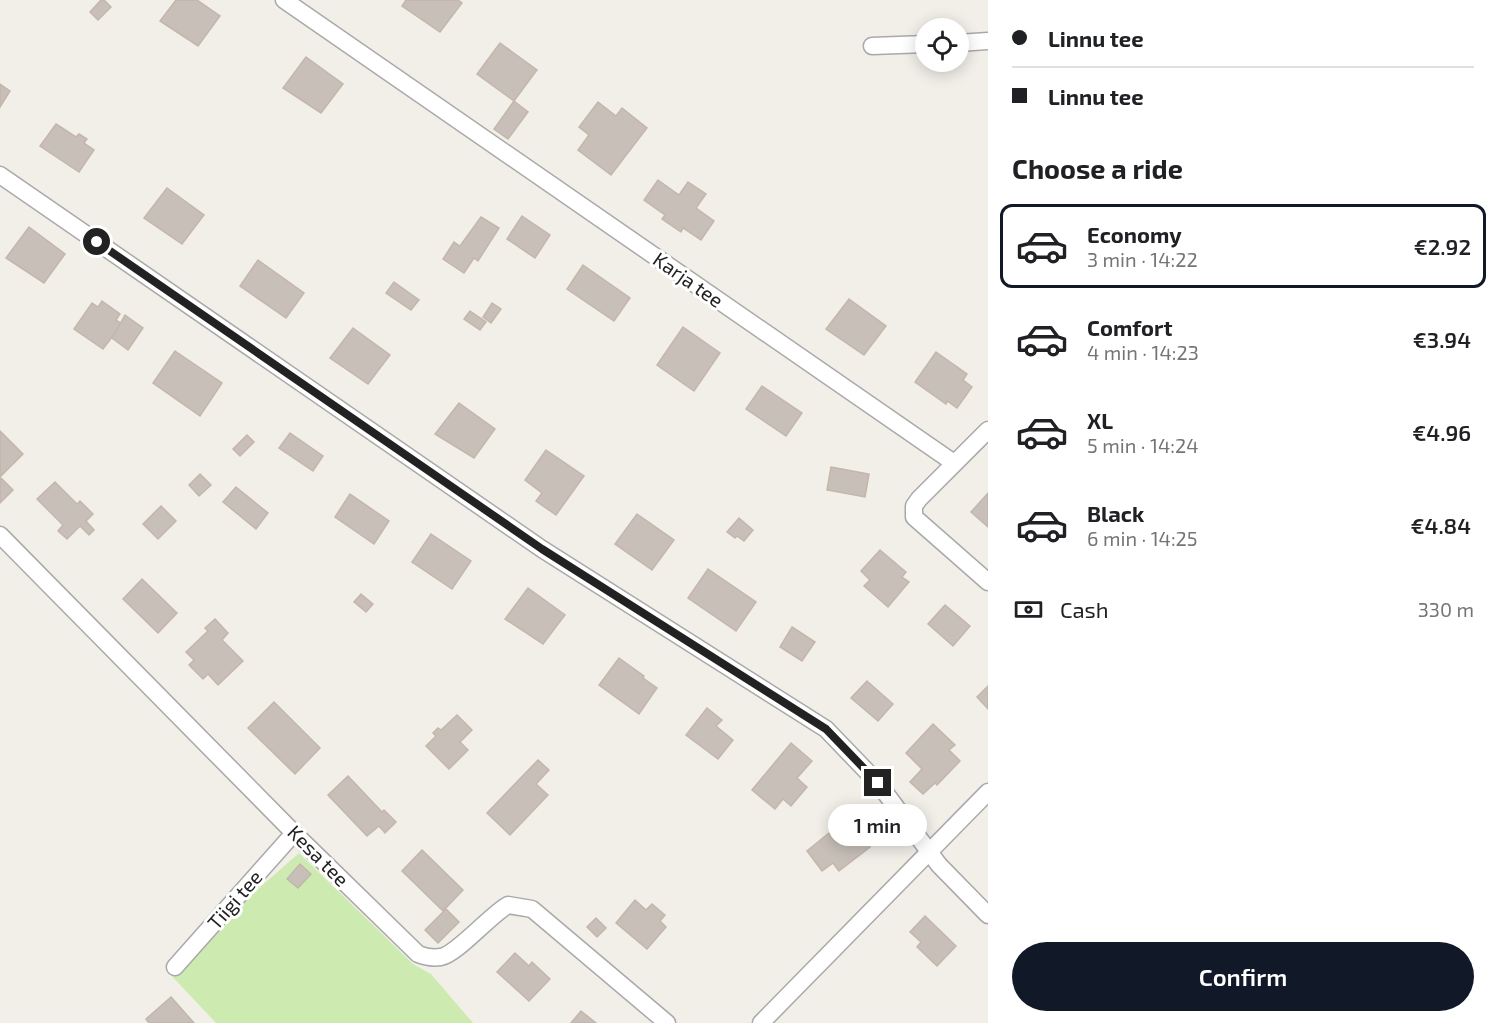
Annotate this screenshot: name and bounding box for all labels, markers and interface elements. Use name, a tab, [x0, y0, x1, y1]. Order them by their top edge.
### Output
map controls	[915, 18, 969, 72]
button: locate	[915, 18, 969, 72]
text: Linnu tee	[1048, 25, 1144, 51]
text: Linnu tee	[1048, 83, 1144, 109]
text: Choose a ride	[1012, 152, 1183, 184]
icon: car	[1015, 219, 1069, 273]
text: Economy	[1087, 221, 1182, 247]
route start	[83, 228, 110, 255]
text: €2.92	[1414, 233, 1471, 259]
street label: Karja tee	[649, 246, 728, 312]
text: 3 min · 14:22	[1087, 247, 1198, 271]
icon: car	[1015, 312, 1069, 366]
text: Comfort	[1087, 314, 1172, 340]
text: €3.94	[1413, 326, 1471, 352]
text: 4 min · 14:23	[1087, 340, 1199, 364]
icon: car	[1015, 405, 1069, 459]
text: XL	[1087, 407, 1113, 433]
text: €4.96	[1412, 419, 1471, 445]
text: 5 min · 14:24	[1087, 433, 1198, 457]
icon: car	[1015, 498, 1069, 552]
text: Black	[1087, 500, 1144, 526]
text: €4.84	[1410, 512, 1471, 538]
text: 6 min · 14:25	[1087, 526, 1198, 550]
icon: cash	[1012, 593, 1045, 626]
text: Cash	[1060, 596, 1109, 622]
text: 330 m	[1418, 597, 1474, 621]
route end	[864, 769, 891, 796]
callout: 1 min	[828, 804, 928, 846]
text: 1 min	[854, 813, 901, 837]
street label: Kesa tee	[283, 820, 354, 891]
street label: Tiigi tee	[202, 865, 267, 934]
button: Confirm	[1012, 942, 1474, 1011]

